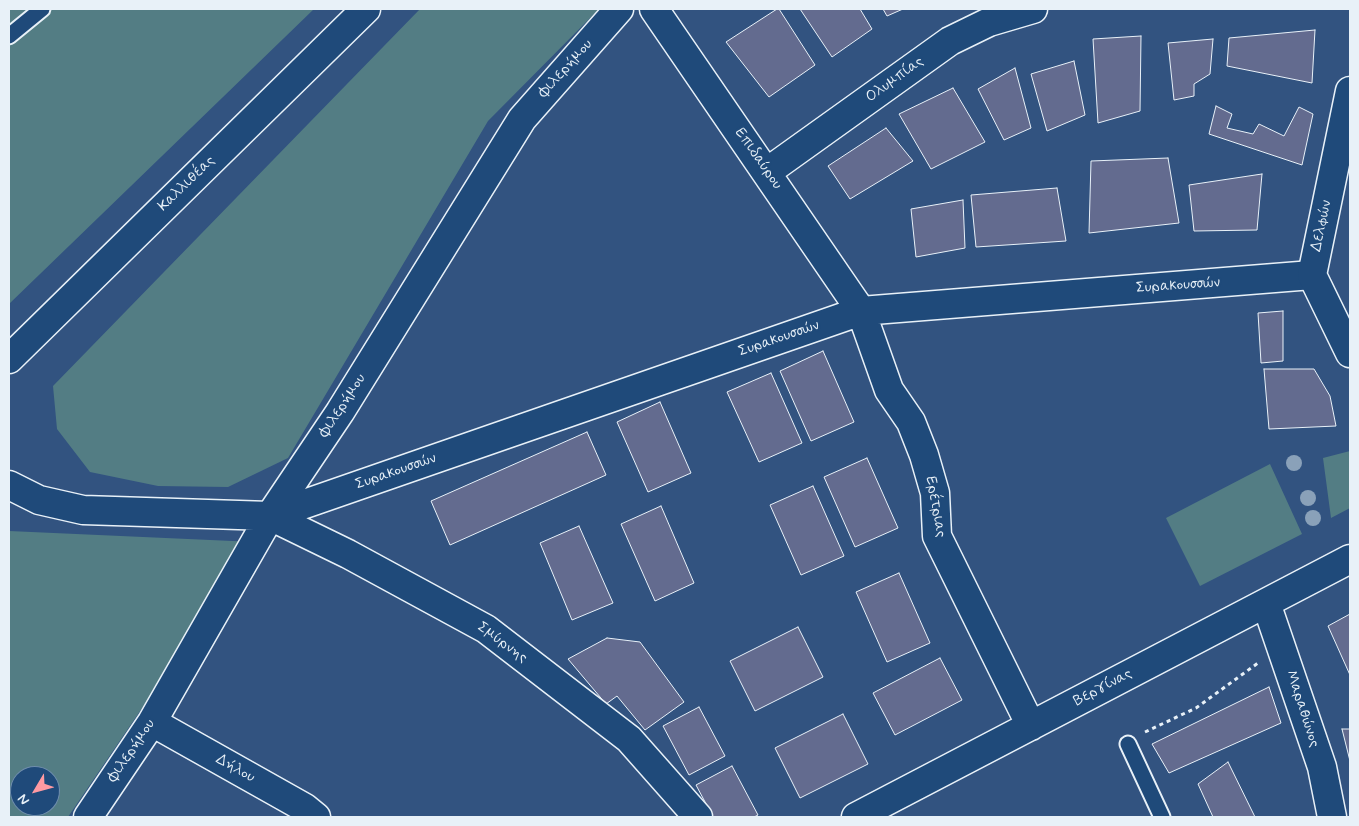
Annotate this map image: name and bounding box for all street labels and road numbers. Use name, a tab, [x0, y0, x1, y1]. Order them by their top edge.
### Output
street label: Φιλερήμου	[535, 36, 597, 102]
street label: Ολυμπίας	[863, 53, 927, 107]
street label: Επιδαύρου	[730, 125, 786, 193]
street label: Καλλιθέας	[155, 152, 219, 216]
street label: Δελφών	[1308, 199, 1336, 253]
street label: Συρακουσσών	[1135, 274, 1221, 298]
street label: Συρακουσσών	[736, 317, 822, 361]
street label: Φιλερήμου	[316, 371, 370, 441]
street label: Συρακουσσών	[353, 450, 439, 494]
street label: Ερέτριας	[921, 475, 949, 539]
street label: Σμύρνης	[473, 619, 531, 667]
street label: Βεργίνας	[1071, 665, 1135, 711]
street label: Μαραθώνος	[1281, 668, 1323, 750]
street label: Φιλερήμου	[104, 716, 160, 786]
street label: Δήλου	[212, 751, 258, 787]

